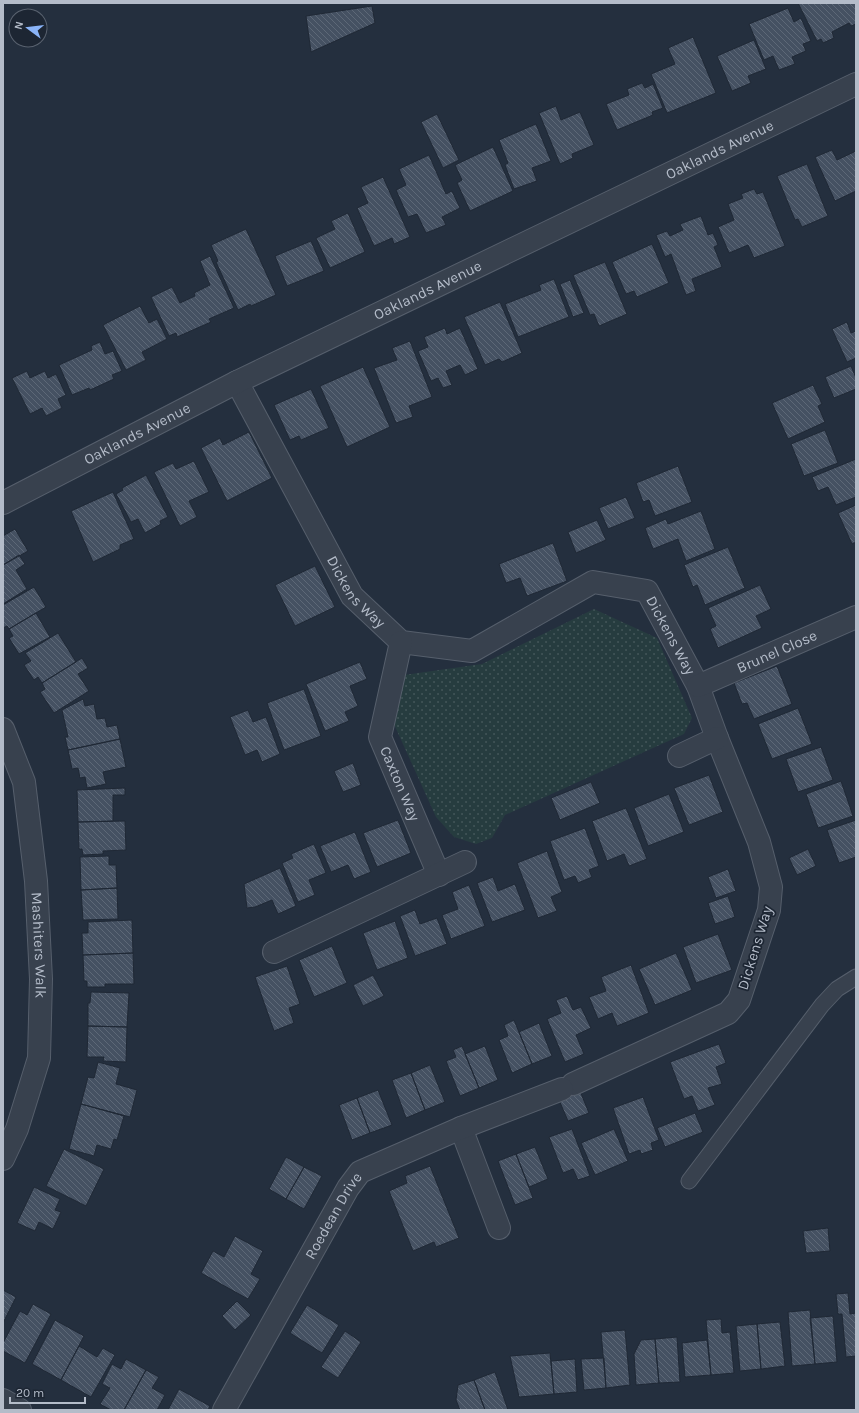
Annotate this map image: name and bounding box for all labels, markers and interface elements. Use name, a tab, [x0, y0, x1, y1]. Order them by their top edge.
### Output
north arrow	[8, 8, 48, 48]
text: N	[12, 20, 26, 31]
street label: Oaklands Avenue	[663, 116, 776, 183]
street label: Oaklands Avenue	[371, 257, 485, 324]
street label: Oaklands Avenue	[81, 399, 194, 469]
street label: Dickens Way	[323, 553, 389, 632]
street label: Dickens Way	[642, 593, 699, 678]
street label: Brunel Close	[734, 626, 820, 677]
street label: Caxton Way	[376, 743, 424, 824]
street label: Mashiters Walk	[28, 892, 50, 999]
street label: Dickens Way	[734, 904, 776, 992]
street label: Roedean Drive	[301, 1169, 366, 1262]
scale bar	[10, 1379, 85, 1405]
text: 20 m	[16, 1386, 44, 1400]

